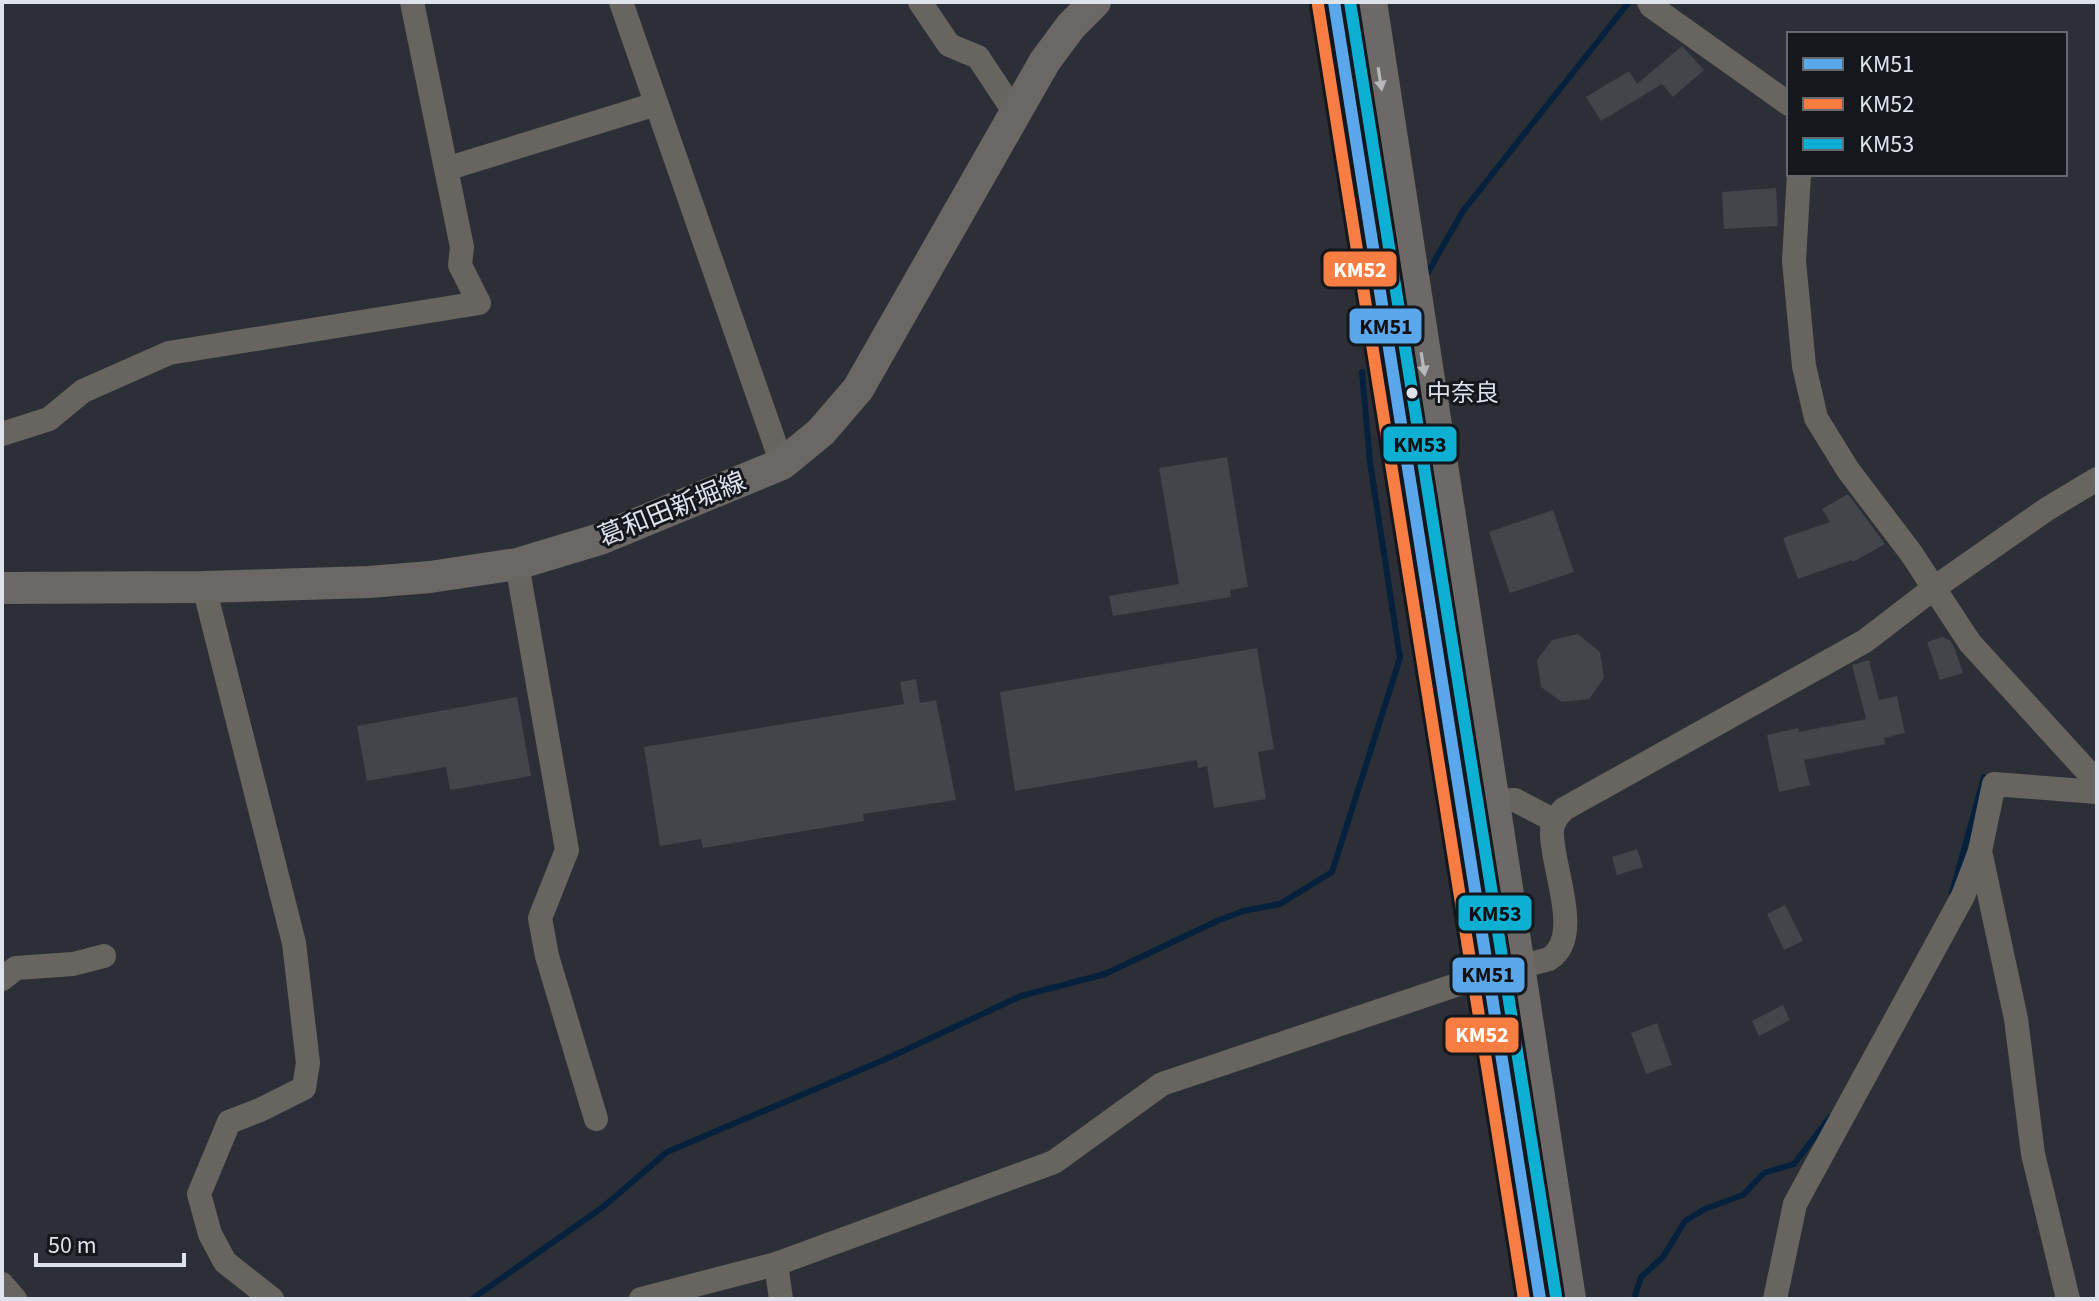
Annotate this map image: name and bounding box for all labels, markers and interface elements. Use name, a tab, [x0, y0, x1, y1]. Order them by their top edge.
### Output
legend	[1787, 32, 2067, 176]
text: KM51	[1859, 47, 1914, 82]
one-way arrow	[1374, 67, 1386, 92]
text: KM52	[1859, 87, 1914, 122]
text: KM53	[1859, 127, 1914, 162]
line badge: KM52	[1322, 250, 1398, 288]
text: KM52	[1333, 254, 1387, 286]
line badge: KM51	[1348, 307, 1423, 345]
text: KM51	[1359, 311, 1413, 343]
one-way arrow	[1417, 352, 1430, 377]
place label: 中奈良	[1427, 376, 1499, 411]
marker: 中奈良	[1404, 385, 1420, 401]
line badge: KM53	[1382, 425, 1458, 463]
text: KM53	[1393, 429, 1447, 461]
street label: 葛和田新堀線	[593, 463, 751, 555]
line badge: KM53	[1457, 894, 1533, 932]
text: KM53	[1468, 898, 1522, 930]
line badge: KM51	[1451, 956, 1526, 994]
text: KM51	[1461, 959, 1515, 991]
line badge: KM52	[1444, 1016, 1520, 1054]
text: KM52	[1455, 1019, 1509, 1051]
scale bar	[36, 1217, 184, 1267]
text: 50 m	[48, 1228, 97, 1263]

